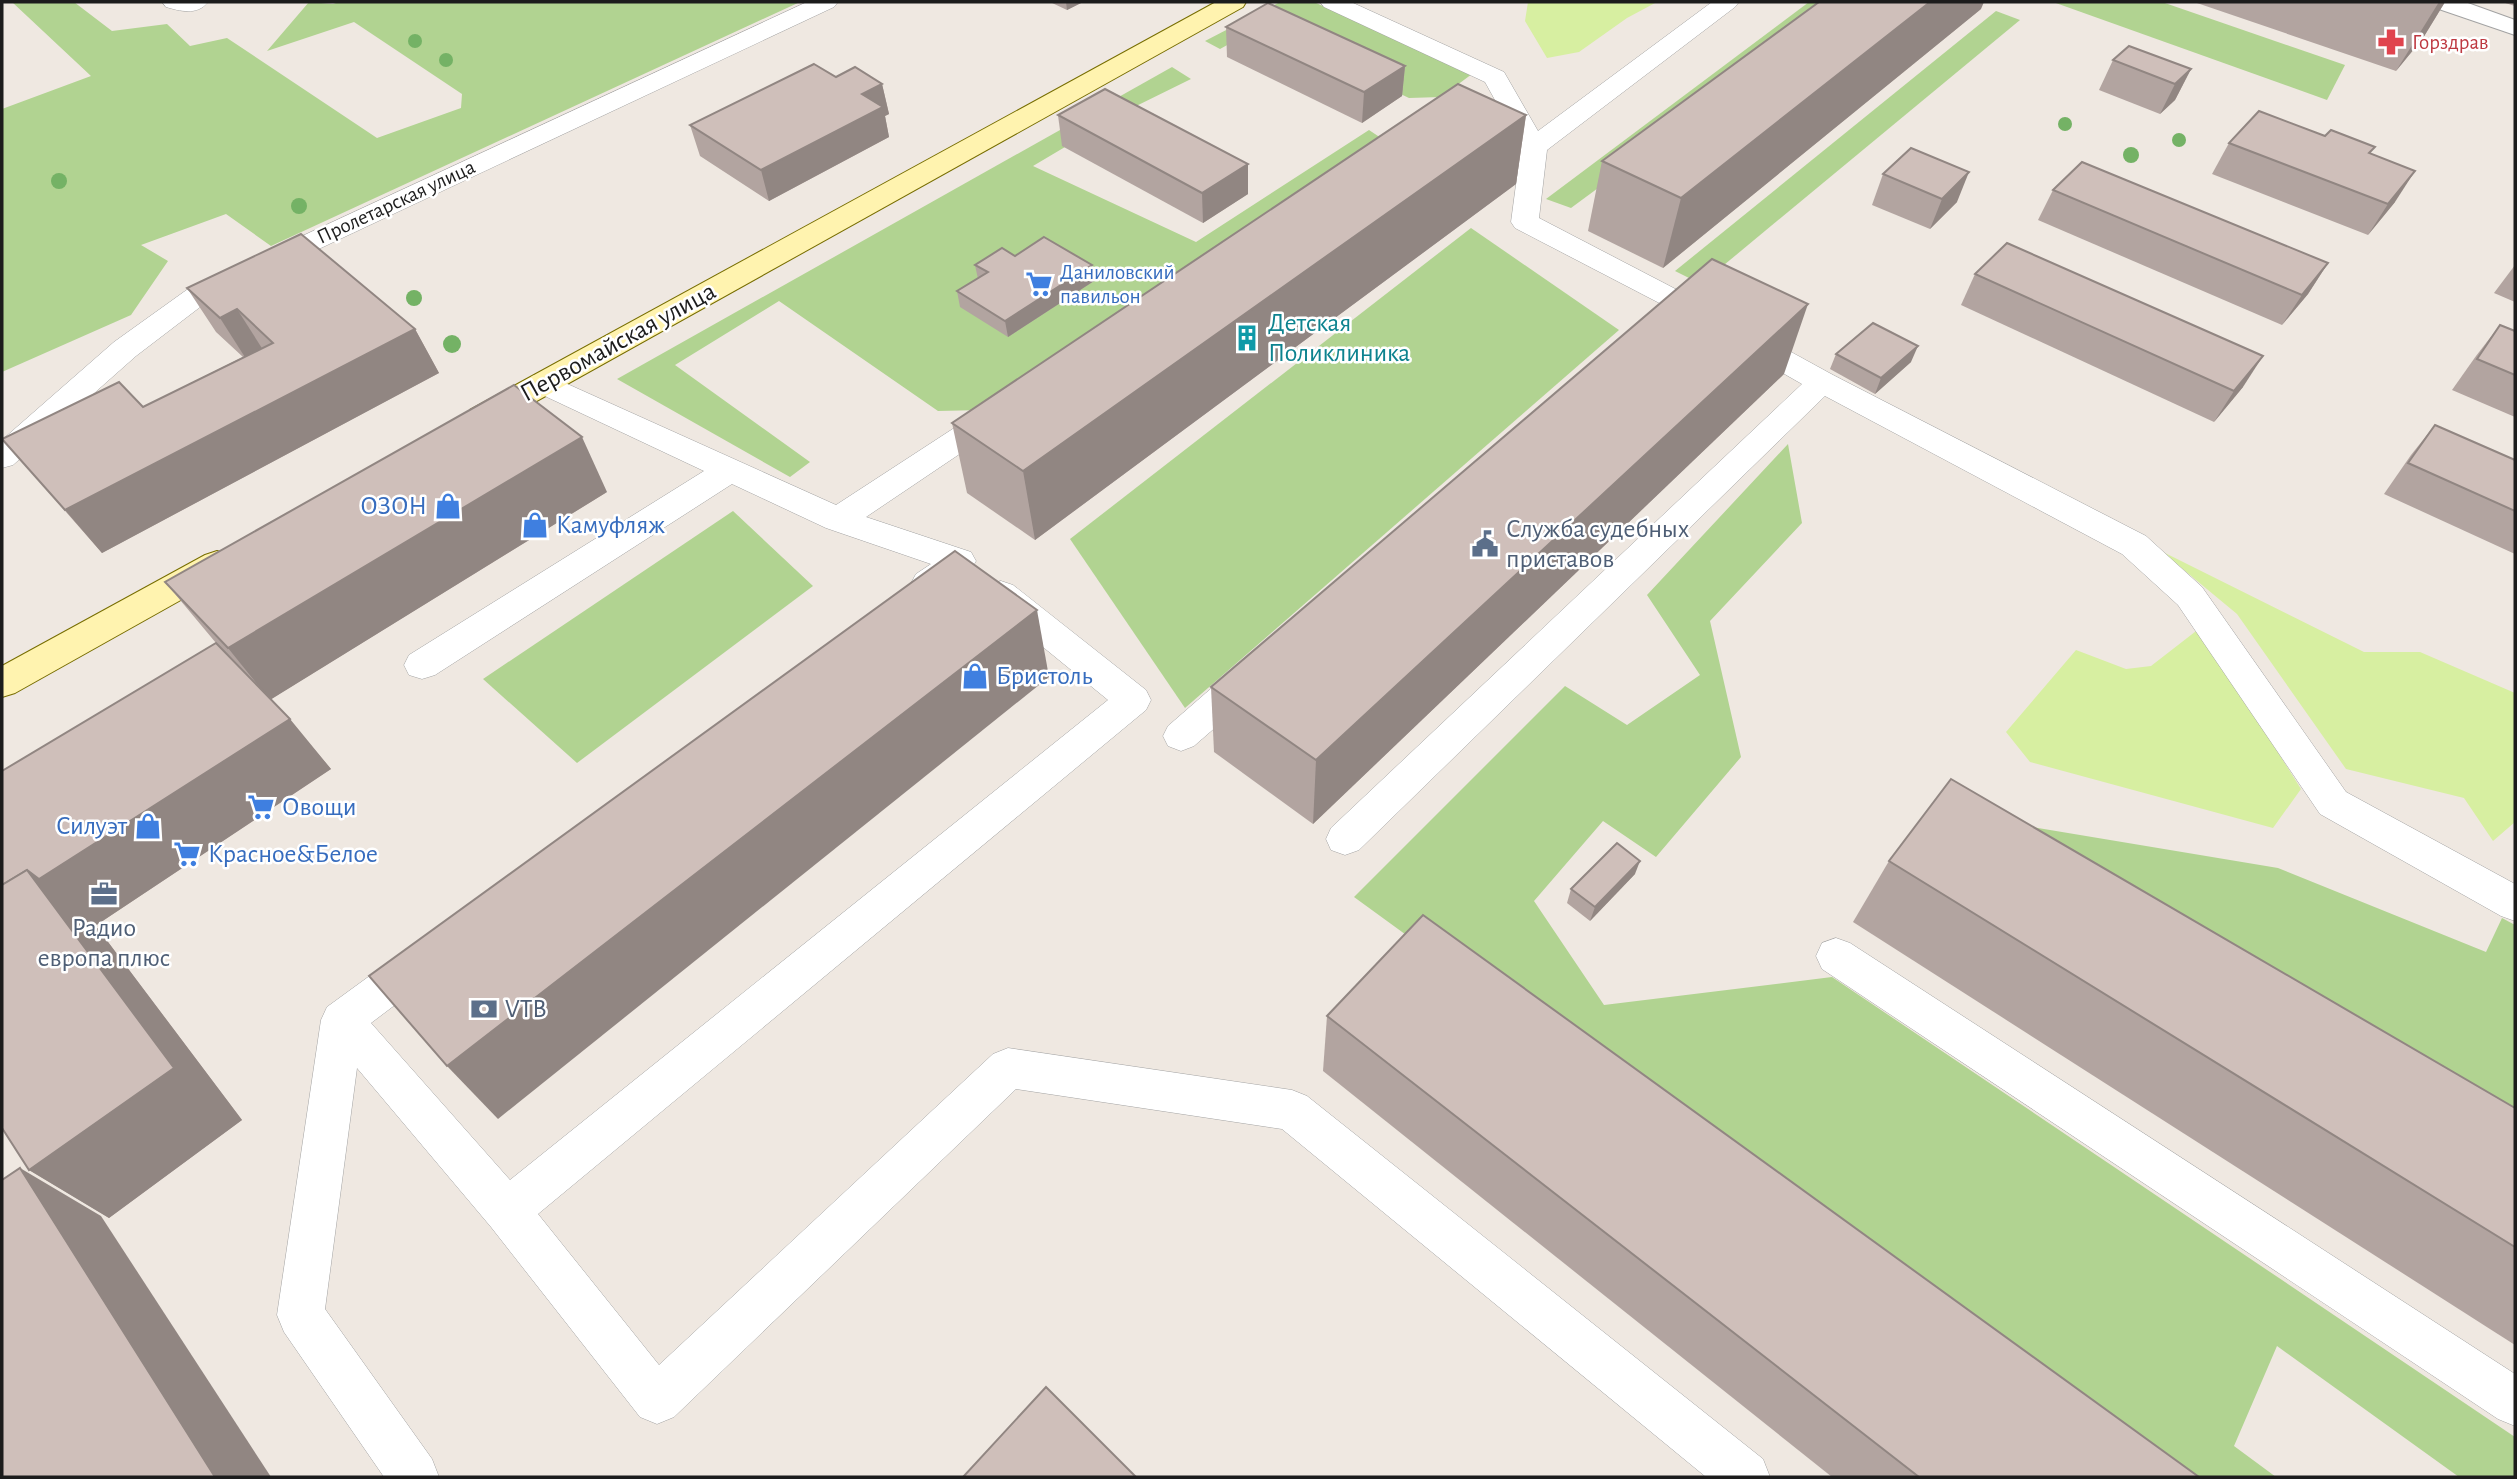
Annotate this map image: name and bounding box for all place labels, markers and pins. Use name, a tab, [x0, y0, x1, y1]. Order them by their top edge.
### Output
pharmacy icon: Горздрав	[2376, 27, 2406, 57]
place label: Горздрав	[2412, 32, 2489, 53]
place label: Даниловский павильон	[1060, 262, 1175, 307]
supermarket icon: Даниловский павильон	[1024, 269, 1054, 299]
place label: Детская Поликлиника	[1268, 310, 1410, 366]
building icon: Детская Поликлиника	[1232, 323, 1262, 353]
shop icon: ОЗОН	[433, 491, 463, 521]
place label: ОЗОН	[360, 493, 427, 519]
shop icon: Камуфляж	[520, 510, 550, 540]
place label: Камуфляж	[556, 512, 665, 538]
place label: Служба судебных приставов	[1506, 516, 1689, 572]
public building icon: Служба судебных приставов	[1470, 529, 1500, 559]
shop icon: Бристоль	[960, 661, 990, 691]
place label: Бристоль	[996, 663, 1092, 689]
supermarket icon: Овощи	[246, 792, 276, 822]
place label: Овощи	[282, 794, 357, 820]
shop icon: Силуэт	[133, 811, 163, 841]
place label: Силуэт	[56, 813, 128, 839]
supermarket icon: Красное&Белое	[172, 839, 202, 869]
place label: Красное&Белое	[208, 841, 378, 867]
office icon: Радио европа плюс	[89, 879, 119, 909]
place label: Радио европа плюс	[38, 915, 170, 971]
bank icon: VTB	[469, 994, 499, 1024]
place label: VTB	[505, 996, 546, 1022]

